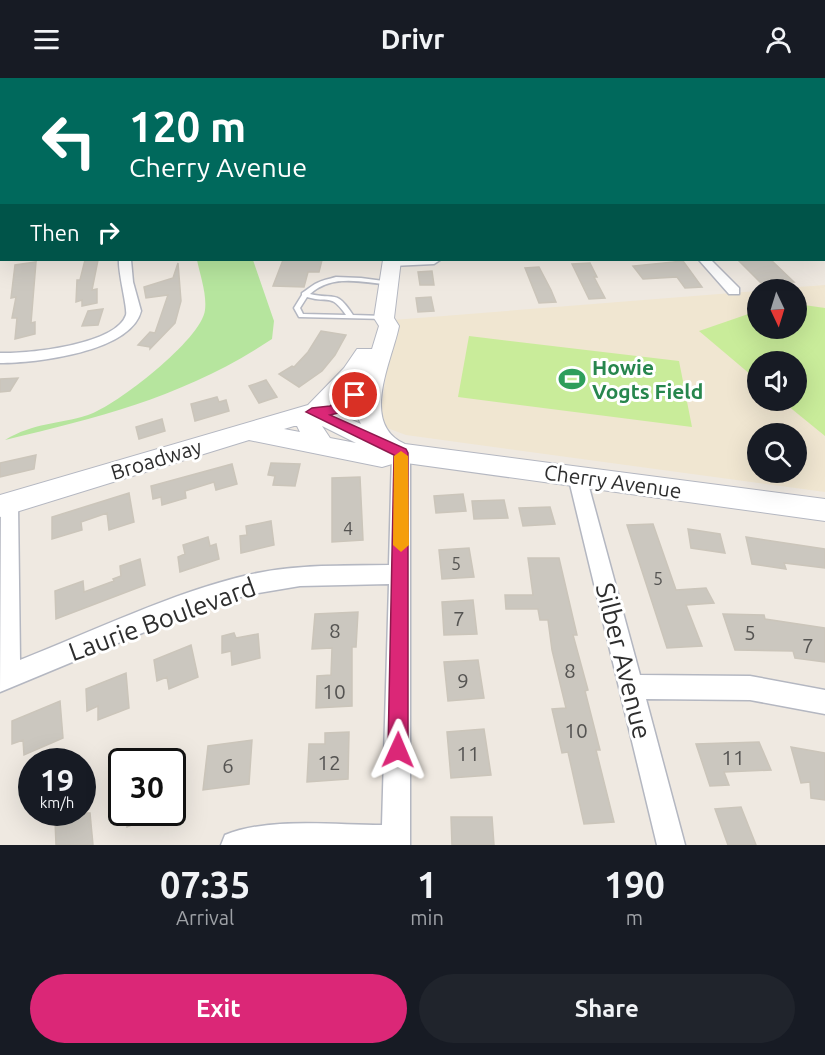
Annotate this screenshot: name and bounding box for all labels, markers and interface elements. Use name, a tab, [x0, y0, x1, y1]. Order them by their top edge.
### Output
icon: menu	[30, 23, 63, 56]
icon: person	[762, 23, 795, 56]
text: Drivr	[381, 24, 444, 54]
icon: left	[30, 102, 108, 180]
text: 120 m	[129, 103, 246, 150]
text: Cherry Avenue	[129, 152, 307, 182]
icon: right	[92, 216, 125, 249]
text: Then	[30, 220, 80, 245]
north arrow	[747, 279, 807, 339]
map controls	[747, 279, 807, 483]
button: sound	[747, 351, 807, 411]
place label: Howie Vogts Field	[592, 355, 703, 403]
sports icon: Howie Vogts Field	[557, 364, 587, 394]
pin	[329, 369, 380, 420]
icon: arrive	[338, 378, 371, 411]
button: search	[747, 423, 807, 483]
street label: Broadway	[108, 434, 204, 484]
street label: Cherry Avenue	[543, 459, 683, 503]
house number: 4	[343, 518, 353, 538]
house number: 5	[451, 553, 461, 573]
house number: 5	[653, 568, 663, 588]
street label: Laurie Boulevard	[65, 572, 259, 666]
street label: Silber Avenue	[591, 580, 657, 742]
house number: 7	[453, 606, 465, 630]
house number: 8	[329, 618, 341, 642]
house number: 5	[744, 620, 756, 644]
house number: 7	[802, 633, 814, 657]
house number: 8	[564, 658, 576, 682]
house number: 9	[457, 668, 469, 692]
house number: 10	[322, 679, 346, 703]
position arrow	[366, 718, 430, 782]
house number: 10	[564, 718, 588, 742]
house number: 11	[456, 741, 480, 765]
house number: 11	[721, 745, 745, 769]
speed limit sign: 30	[108, 748, 186, 826]
house number: 12	[317, 750, 341, 774]
house number: 6	[222, 753, 234, 777]
text: 19	[40, 763, 74, 797]
text: km/h	[40, 794, 74, 811]
text: 07:35	[160, 864, 250, 905]
text: 1	[417, 864, 437, 905]
text: 190	[604, 864, 665, 905]
text: Arrival	[176, 906, 234, 929]
text: min	[410, 906, 444, 929]
text: m	[626, 906, 643, 929]
button: Exit	[30, 974, 407, 1043]
button: Share	[419, 974, 795, 1043]

